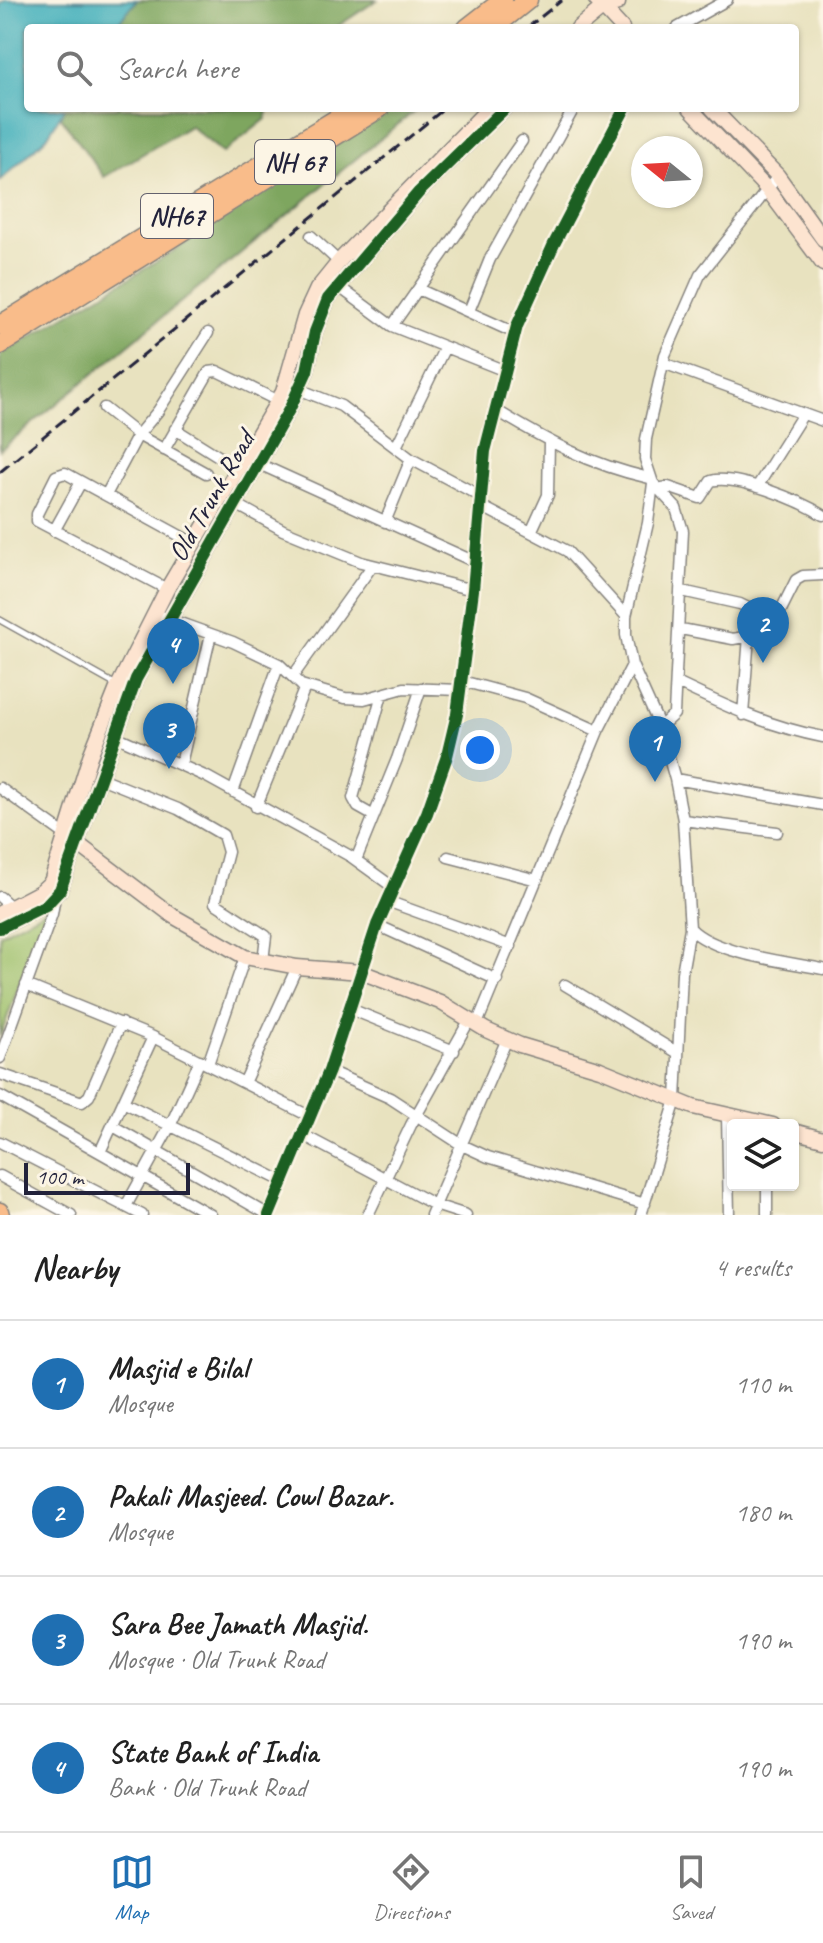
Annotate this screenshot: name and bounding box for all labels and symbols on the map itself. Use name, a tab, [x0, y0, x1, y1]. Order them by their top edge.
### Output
north arrow	[631, 136, 703, 208]
road number: NH 67	[255, 140, 335, 184]
road number: NH67	[141, 194, 213, 238]
street label: Old Trunk Road	[160, 421, 264, 567]
pin: 2	[737, 597, 789, 663]
pin: 4	[147, 618, 199, 684]
pin: 3	[143, 703, 195, 769]
pin: 1	[629, 716, 681, 782]
your location	[460, 730, 500, 770]
scale bar	[24, 1159, 190, 1195]

